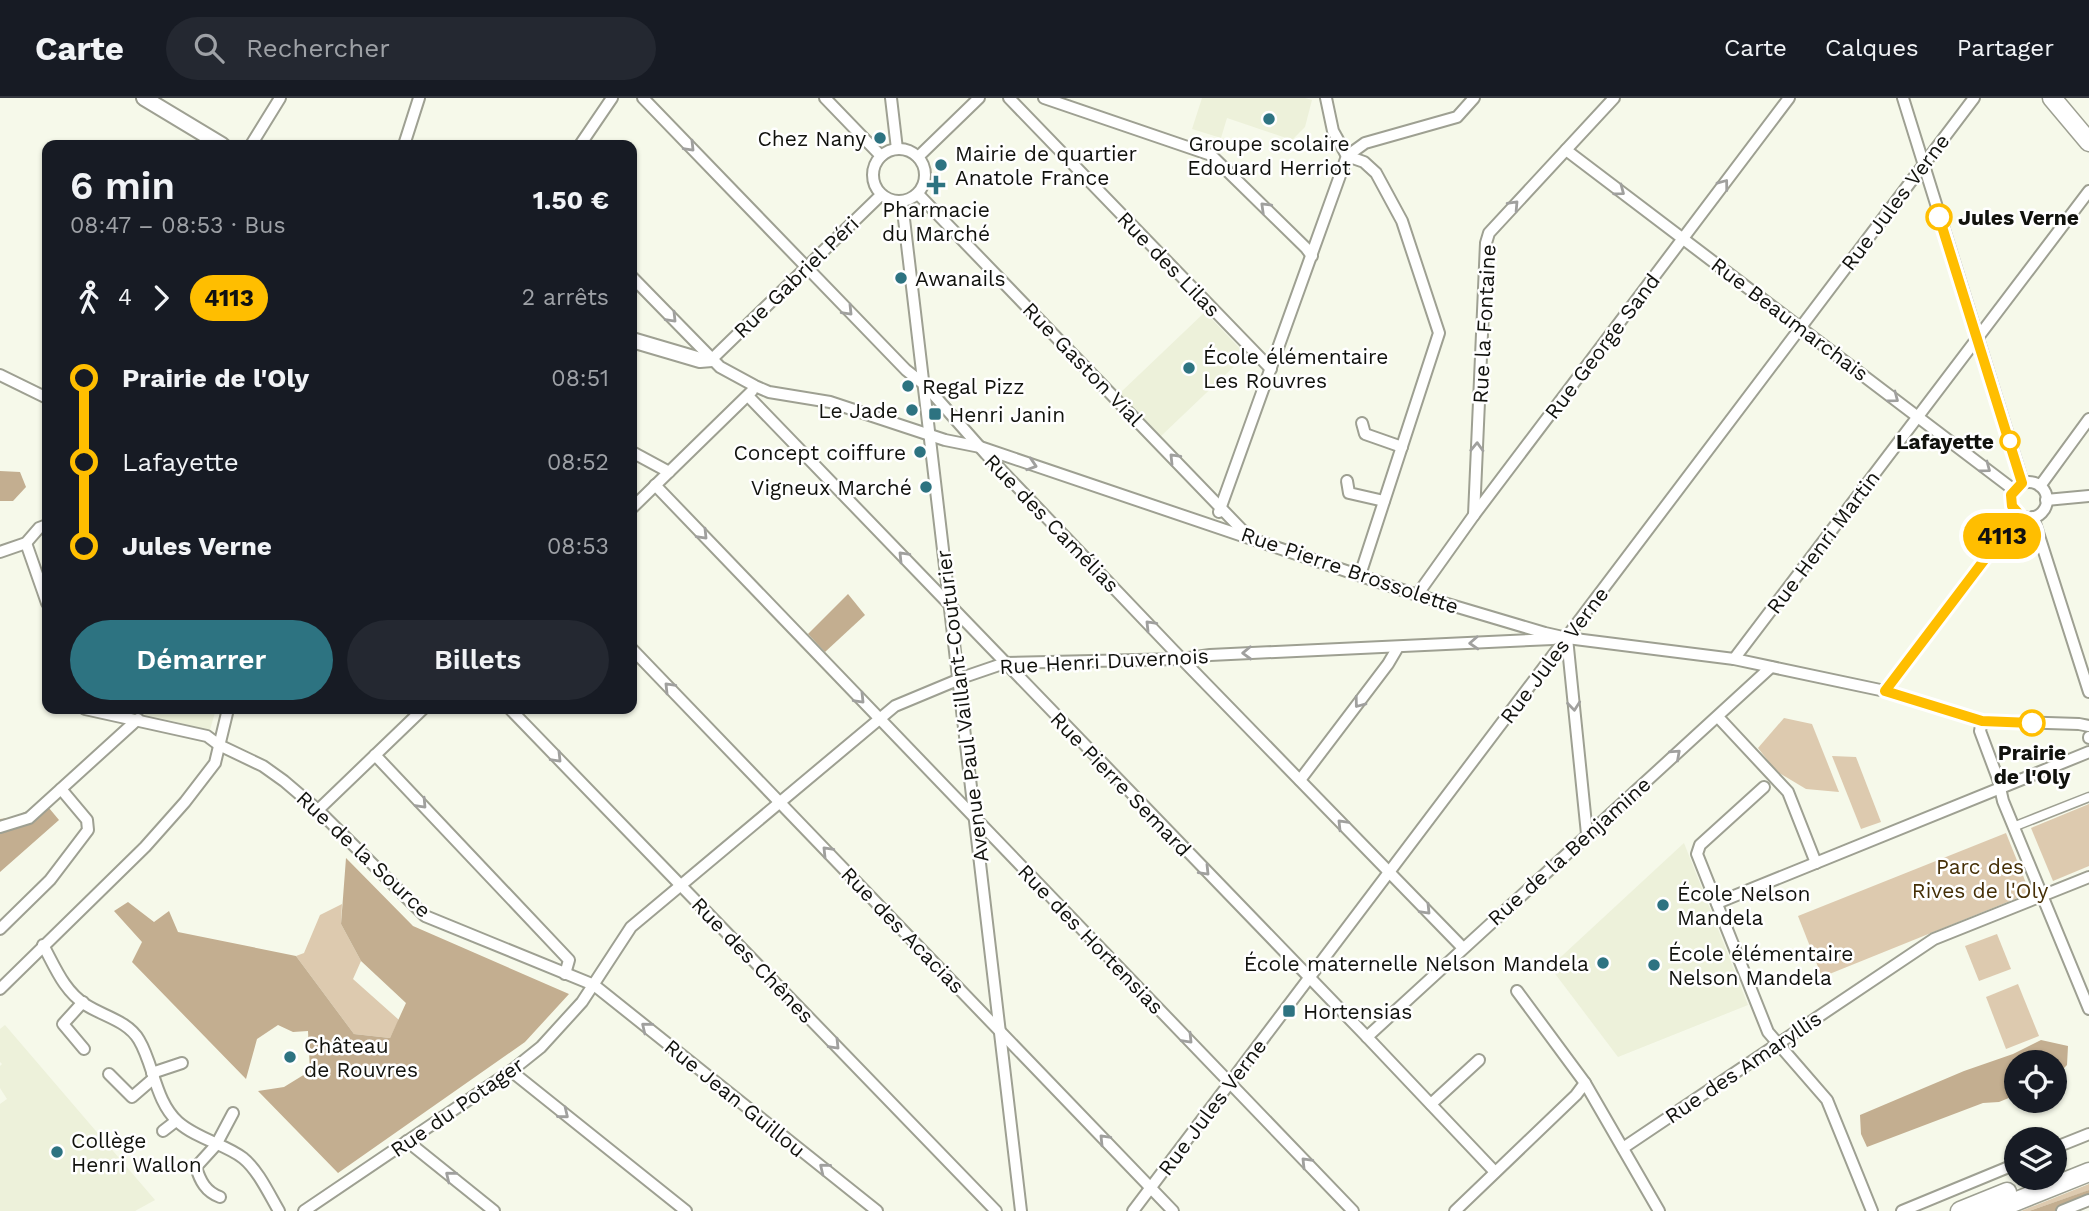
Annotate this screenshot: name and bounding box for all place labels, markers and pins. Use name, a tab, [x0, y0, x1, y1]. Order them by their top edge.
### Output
marker: Groupe scolaire Edouard Herriot	[1261, 111, 1277, 127]
place label: Chez Nany	[757, 126, 866, 151]
marker: Chez Nany	[872, 130, 888, 146]
place label: Groupe scolaire Edouard Herriot	[1187, 131, 1351, 180]
place label: Mairie de quartier Anatole France	[955, 141, 1138, 190]
marker: Mairie de quartier Anatole France	[933, 157, 949, 173]
marker: Pharmacie du Marché	[928, 177, 944, 193]
place label: Pharmacie du Marché	[882, 197, 990, 246]
marker: Jules Verne	[1926, 204, 1952, 230]
place label: Jules Verne	[1958, 205, 2079, 230]
place label: Awanails	[915, 266, 1006, 291]
marker: Awanails	[893, 270, 909, 286]
place label: École élémentaire Les Rouvres	[1203, 344, 1388, 393]
marker: École élémentaire Les Rouvres	[1181, 360, 1197, 376]
place label: Regal Pizz	[922, 374, 1024, 399]
marker: Regal Pizz	[900, 378, 916, 394]
place label: Le Jade	[818, 398, 898, 423]
marker: Le Jade	[904, 402, 920, 418]
place label: Henri Janin	[949, 402, 1065, 427]
marker: Henri Janin	[927, 406, 943, 422]
place label: Lafayette	[1896, 429, 1994, 454]
marker: Lafayette	[2000, 431, 2020, 451]
place label: Concept coiffure	[733, 440, 906, 465]
marker: Concept coiffure	[912, 444, 928, 460]
place label: Vigneux Marché	[751, 475, 912, 500]
marker: Vigneux Marché	[918, 479, 934, 495]
marker: Prairie de l'Oly	[2019, 710, 2045, 736]
place label: Prairie de l'Oly	[1994, 740, 2071, 789]
place label: École Nelson Mandela	[1677, 881, 1811, 930]
marker: École Nelson Mandela	[1655, 897, 1671, 913]
place label: École élémentaire Nelson Mandela	[1668, 941, 1853, 990]
place label: École maternelle Nelson Mandela	[1244, 951, 1589, 976]
marker: École maternelle Nelson Mandela	[1595, 955, 1611, 971]
marker: École élémentaire Nelson Mandela	[1646, 957, 1662, 973]
place label: Hortensias	[1303, 999, 1412, 1024]
marker: Hortensias	[1281, 1003, 1297, 1019]
place label: Château de Rouvres	[304, 1033, 418, 1082]
marker: Château de Rouvres	[282, 1049, 298, 1065]
place label: Collège Henri Wallon	[71, 1128, 202, 1177]
marker: Collège Henri Wallon	[49, 1144, 65, 1160]

